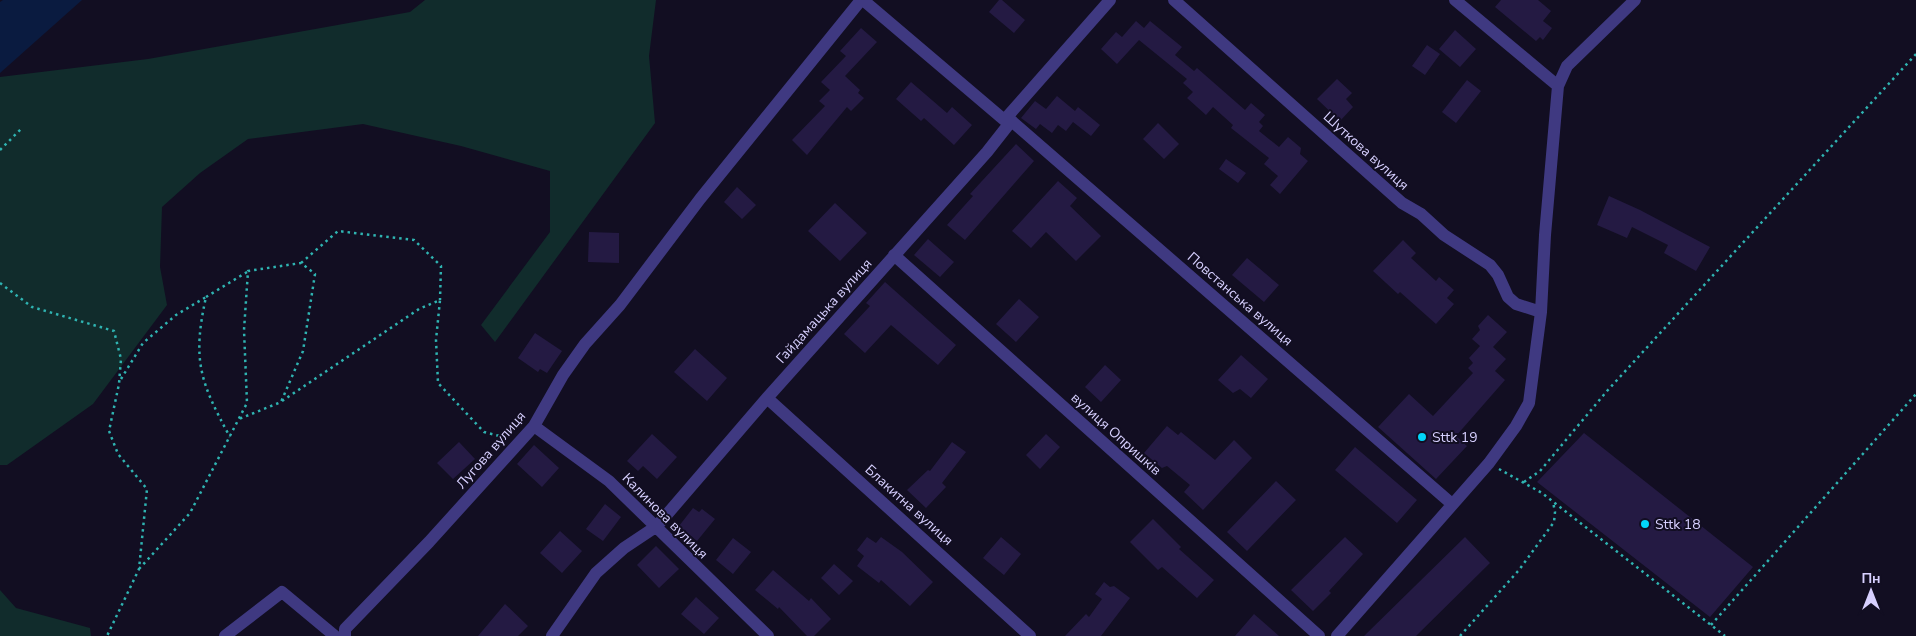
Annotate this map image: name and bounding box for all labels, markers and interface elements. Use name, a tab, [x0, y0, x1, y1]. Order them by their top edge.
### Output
street label: Шуткова вулиця	[1319, 107, 1413, 195]
street label: Повстанська вулиця	[1183, 248, 1297, 350]
street label: Гайдамацька вулиця	[772, 254, 876, 368]
street label: вулиця Опришків	[1067, 388, 1165, 480]
street label: Лугова вулиця	[452, 407, 530, 493]
place label: Sttk 19	[1432, 428, 1478, 447]
marker: Sttk 19	[1416, 431, 1428, 443]
street label: Блакитна вулиця	[861, 460, 957, 550]
street label: Калинова вулиця	[618, 469, 712, 563]
place label: Sttk 18	[1655, 515, 1701, 534]
marker: Sttk 18	[1639, 518, 1651, 530]
north arrow	[1846, 566, 1896, 616]
text: Пн	[1861, 569, 1881, 588]

